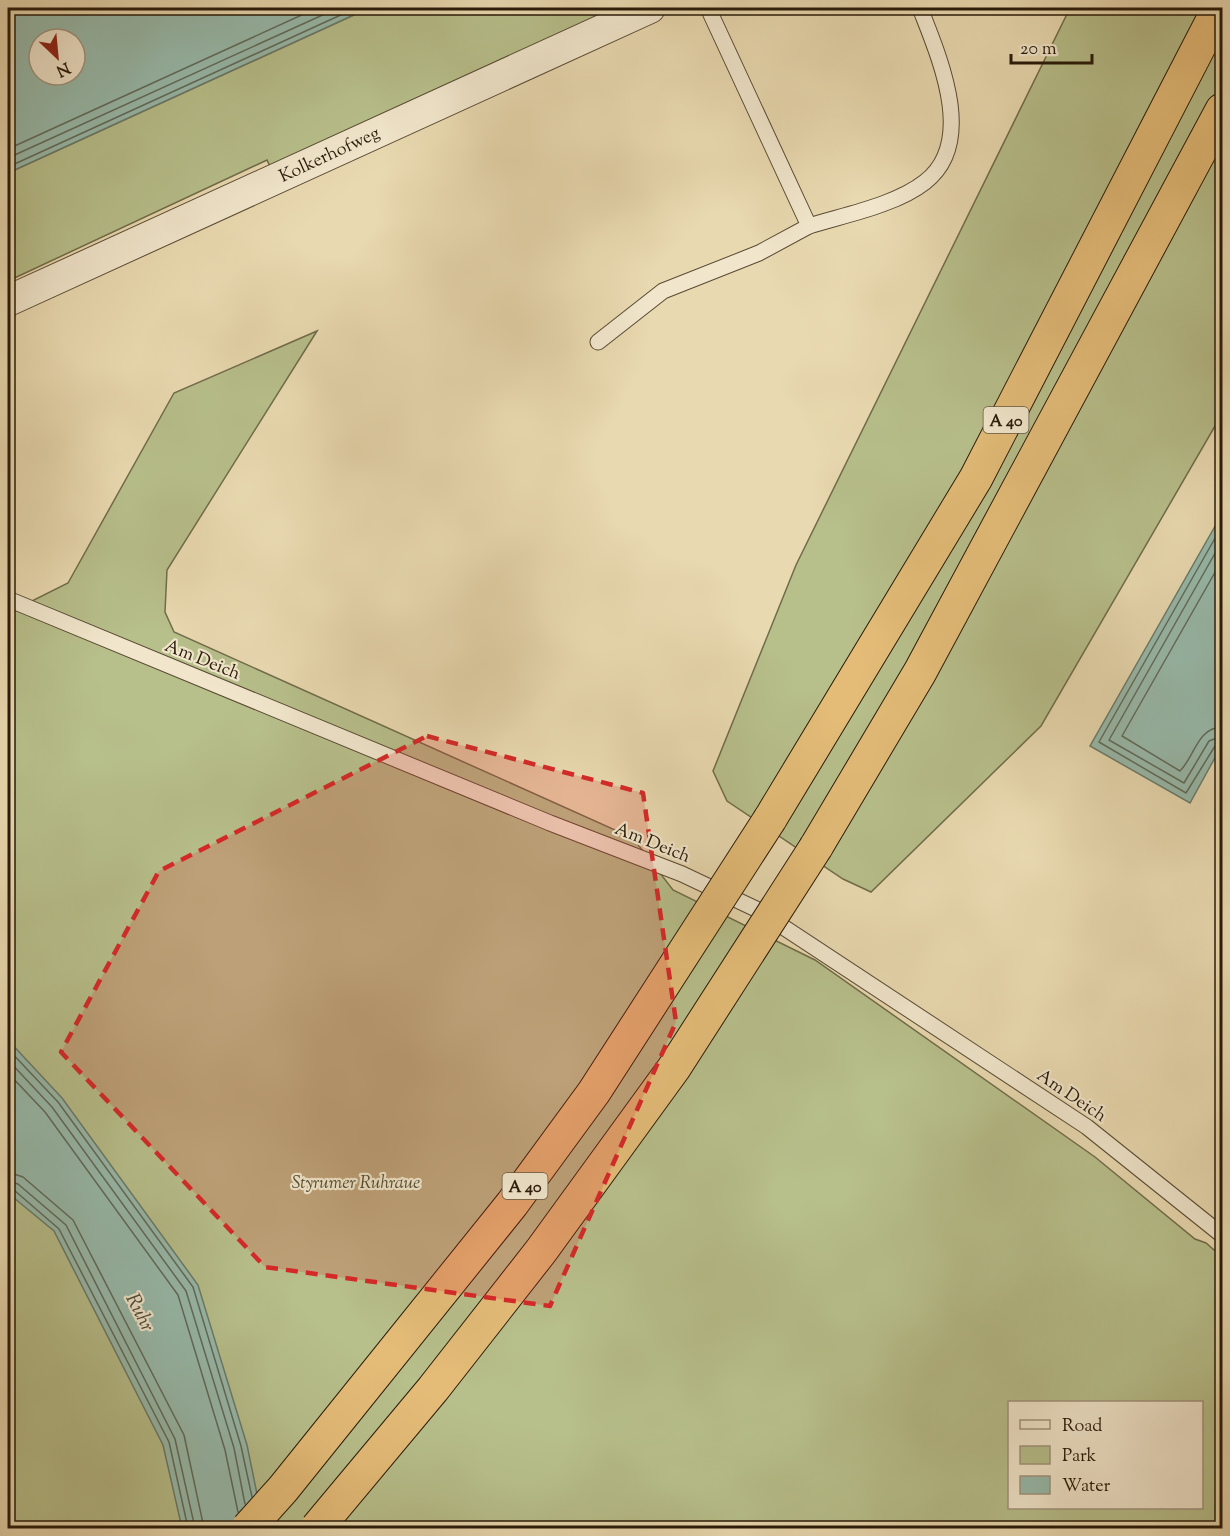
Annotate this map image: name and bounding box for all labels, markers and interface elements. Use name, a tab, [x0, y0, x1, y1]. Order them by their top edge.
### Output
north arrow	[27, 27, 87, 87]
scale bar	[1011, 27, 1092, 65]
text: 20 m	[1020, 37, 1057, 63]
text: N	[51, 55, 73, 81]
street label: Kolkerhofweg	[275, 121, 385, 190]
road number: A 40	[984, 407, 1028, 433]
street label: Am Deich	[160, 634, 244, 688]
street label: Am Deich	[610, 817, 694, 871]
street label: Am Deich	[1031, 1064, 1112, 1130]
park label: Styrumer Ruhraue	[292, 1171, 420, 1197]
road number: A 40	[502, 1173, 548, 1199]
water label: Ruhr	[117, 1289, 161, 1337]
legend	[1008, 1401, 1203, 1509]
text: Road	[1062, 1414, 1102, 1440]
text: Park	[1062, 1444, 1097, 1470]
text: Water	[1062, 1474, 1111, 1500]

